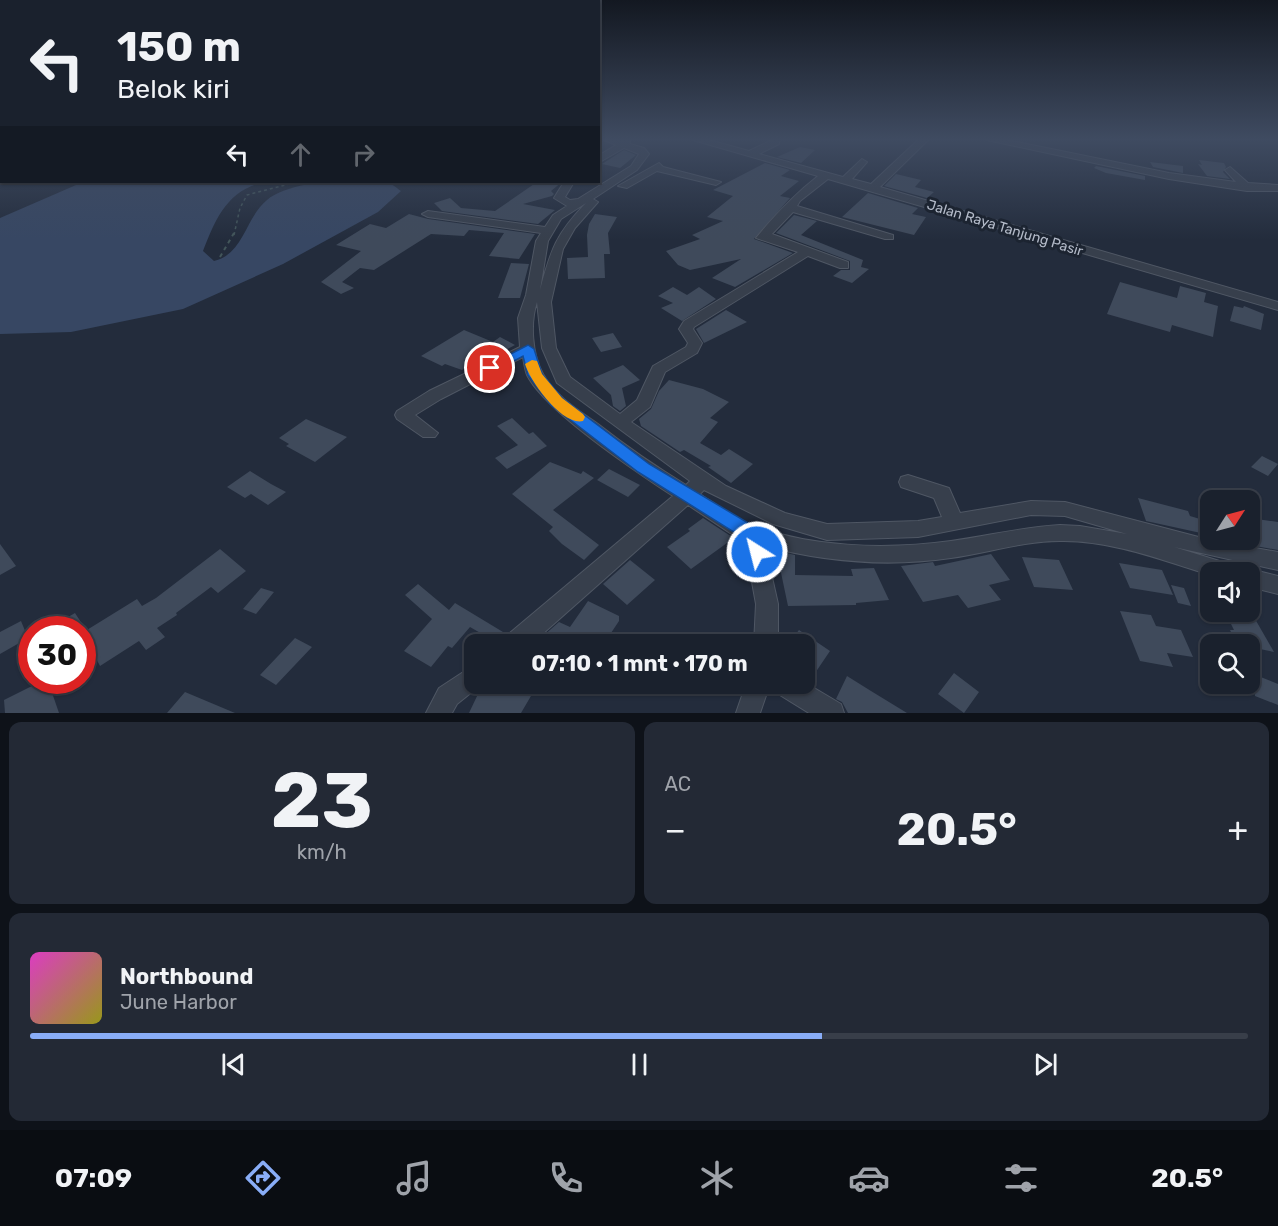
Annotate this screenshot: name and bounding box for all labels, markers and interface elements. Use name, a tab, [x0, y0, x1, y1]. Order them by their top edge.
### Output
text: 150 m	[117, 22, 241, 72]
icon: left	[18, 24, 96, 102]
text: Belok kiri	[117, 73, 230, 105]
icon: left	[221, 138, 254, 171]
icon: ahead	[284, 138, 317, 171]
icon: right	[347, 138, 380, 171]
street label: Jalan Raya Tanjung Pasir	[925, 196, 1086, 260]
pin	[464, 342, 515, 393]
icon: arrive	[473, 351, 506, 384]
north arrow	[1200, 490, 1260, 550]
map controls	[1200, 490, 1260, 694]
position arrow	[725, 520, 789, 584]
button: sound	[1200, 562, 1260, 622]
speed limit sign: 30	[18, 616, 96, 694]
button: search	[1200, 634, 1260, 694]
text: 07:10 · 1 mnt · 170 m	[531, 650, 748, 677]
text: 23	[271, 754, 373, 847]
text: AC	[665, 772, 691, 796]
text: 20.5°	[897, 803, 1017, 856]
text: −	[665, 810, 686, 849]
text: +	[1227, 810, 1248, 849]
text: km/h	[297, 840, 347, 864]
text: Northbound	[120, 963, 253, 990]
text: June Harbor	[120, 990, 237, 1014]
icon: previous	[217, 1048, 250, 1081]
icon: pause	[623, 1048, 656, 1081]
icon: next	[1029, 1048, 1062, 1081]
icon: directions	[242, 1157, 284, 1199]
icon: music	[393, 1157, 435, 1199]
icon: phone	[545, 1157, 587, 1199]
icon: climate	[696, 1157, 738, 1199]
icon: car	[848, 1157, 890, 1199]
icon: filters	[1000, 1157, 1042, 1199]
text: 07:09	[55, 1162, 132, 1194]
text: 20.5°	[1151, 1162, 1223, 1194]

